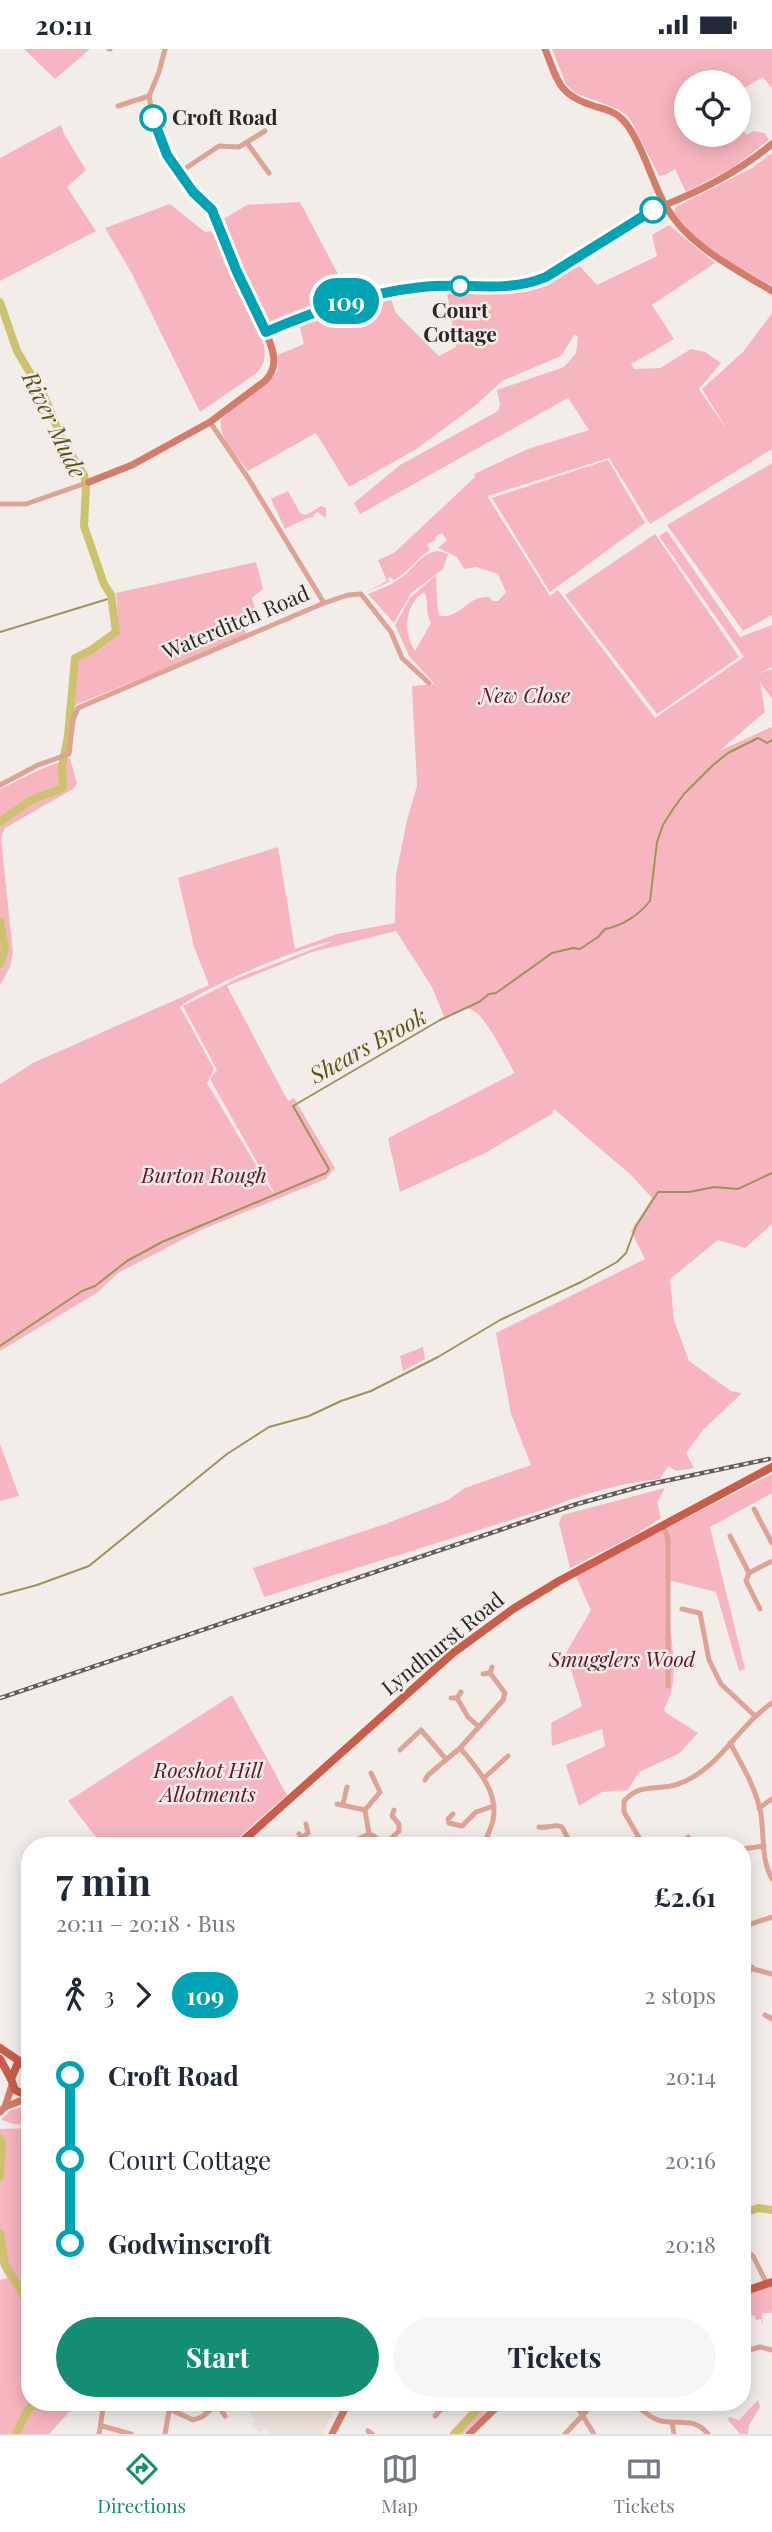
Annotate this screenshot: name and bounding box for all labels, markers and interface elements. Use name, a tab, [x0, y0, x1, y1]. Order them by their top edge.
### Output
text: 20:11	[35, 7, 93, 42]
map controls	[674, 70, 751, 147]
button: locate	[674, 70, 751, 147]
place label: Croft Road	[172, 102, 278, 130]
marker: Croft Road	[140, 105, 166, 131]
unlabelled marker	[640, 197, 666, 223]
marker: Court Cottage	[450, 276, 470, 296]
line badge: 109	[306, 278, 386, 324]
text: 109	[327, 285, 365, 317]
place label: Court Cottage	[423, 295, 497, 347]
water label: River Mude	[16, 365, 95, 483]
street label: Waterditch Road	[157, 578, 313, 665]
park label: New Close	[478, 680, 570, 708]
water label: Shears Brook	[302, 1000, 432, 1090]
park label: Burton Rough	[140, 1160, 267, 1188]
street label: Lyndhurst Road	[375, 1584, 509, 1700]
park label: Smugglers Wood	[548, 1644, 696, 1672]
park label: Roeshot Hill Allotments	[152, 1755, 264, 1807]
text: 7 min	[56, 1855, 151, 1906]
text: £2.61	[654, 1879, 716, 1914]
text: 20:11 – 20:18 · Bus	[56, 1907, 235, 1938]
icon: walk	[56, 1976, 94, 2014]
icon: forward	[124, 1976, 162, 2014]
text: 3	[104, 1979, 114, 2010]
text: 109	[186, 1979, 224, 2011]
text: 2 stops	[645, 1979, 716, 2010]
text: Croft Road	[108, 2058, 239, 2093]
text: 20:14	[665, 2060, 716, 2091]
text: Court Cottage	[108, 2142, 271, 2177]
text: 20:16	[665, 2144, 716, 2175]
text: Godwinscroft	[108, 2226, 272, 2261]
text: 20:18	[665, 2228, 716, 2259]
button: Start	[56, 2317, 379, 2397]
button: Tickets	[393, 2317, 716, 2397]
tab: Directions	[97, 2450, 186, 2518]
tab: Map	[381, 2450, 419, 2518]
tab: Tickets	[613, 2450, 675, 2518]

